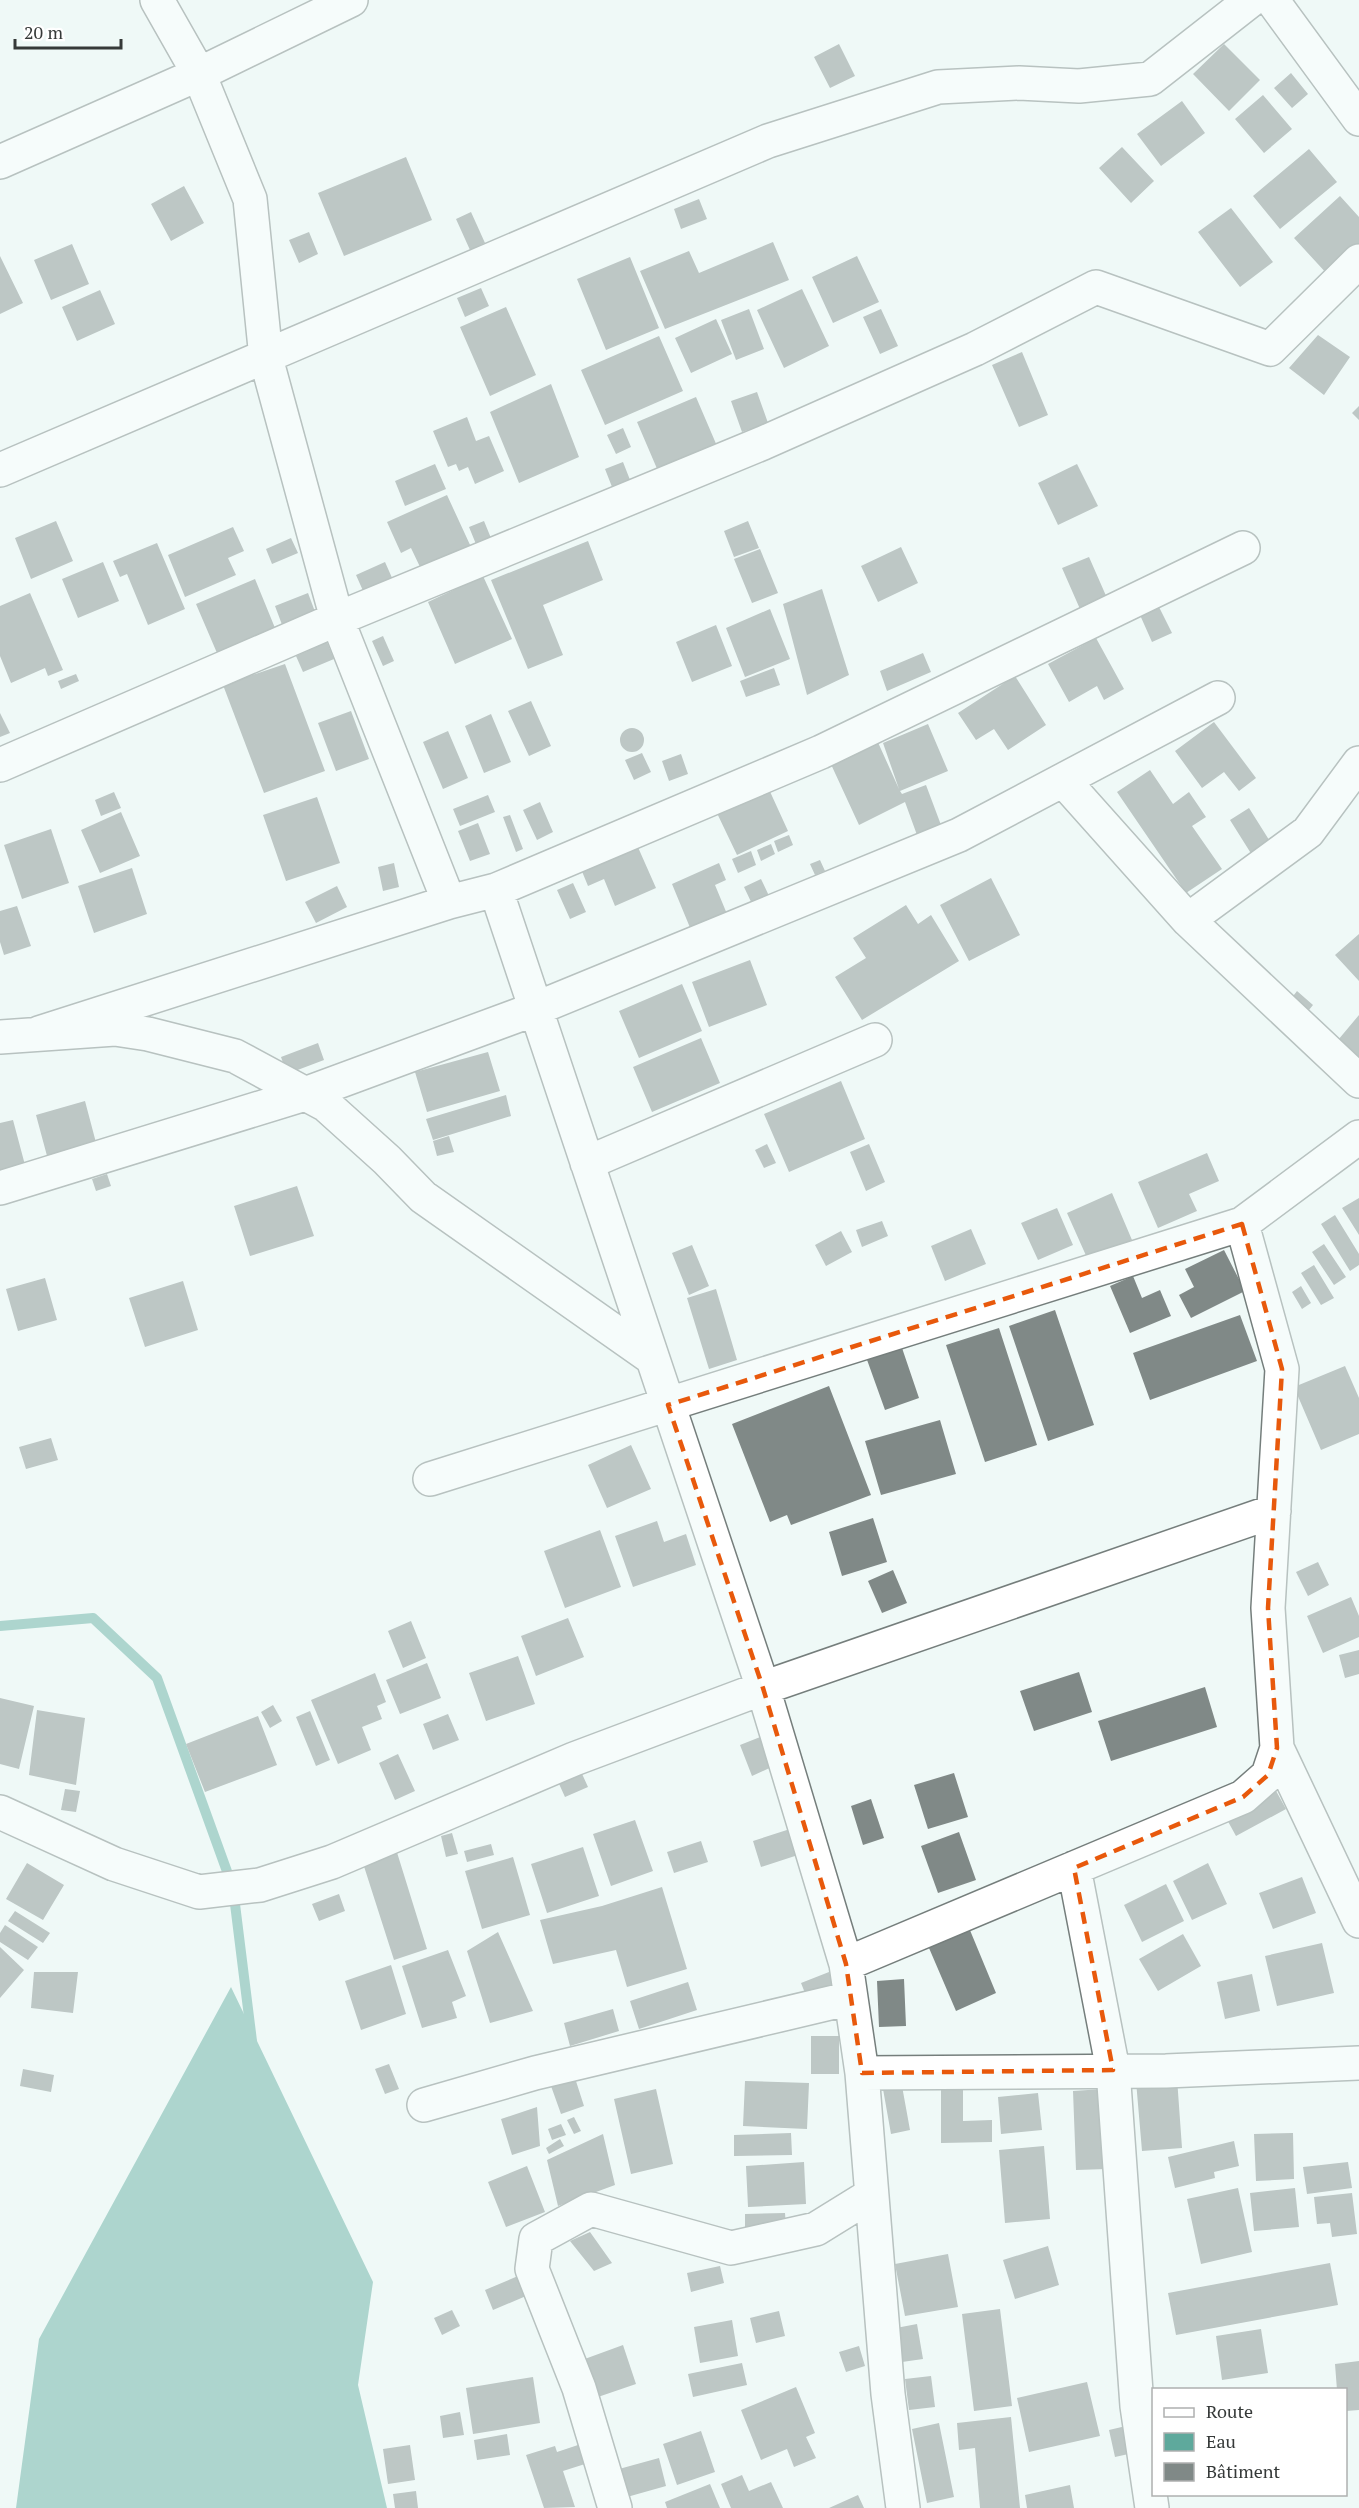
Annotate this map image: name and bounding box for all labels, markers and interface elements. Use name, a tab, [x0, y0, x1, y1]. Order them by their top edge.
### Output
scale bar	[15, 12, 122, 50]
text: 20 m	[24, 20, 64, 44]
legend	[1152, 2388, 1347, 2496]
text: Route	[1206, 2399, 1253, 2423]
text: Eau	[1206, 2429, 1236, 2453]
text: Bâtiment	[1206, 2459, 1281, 2483]

